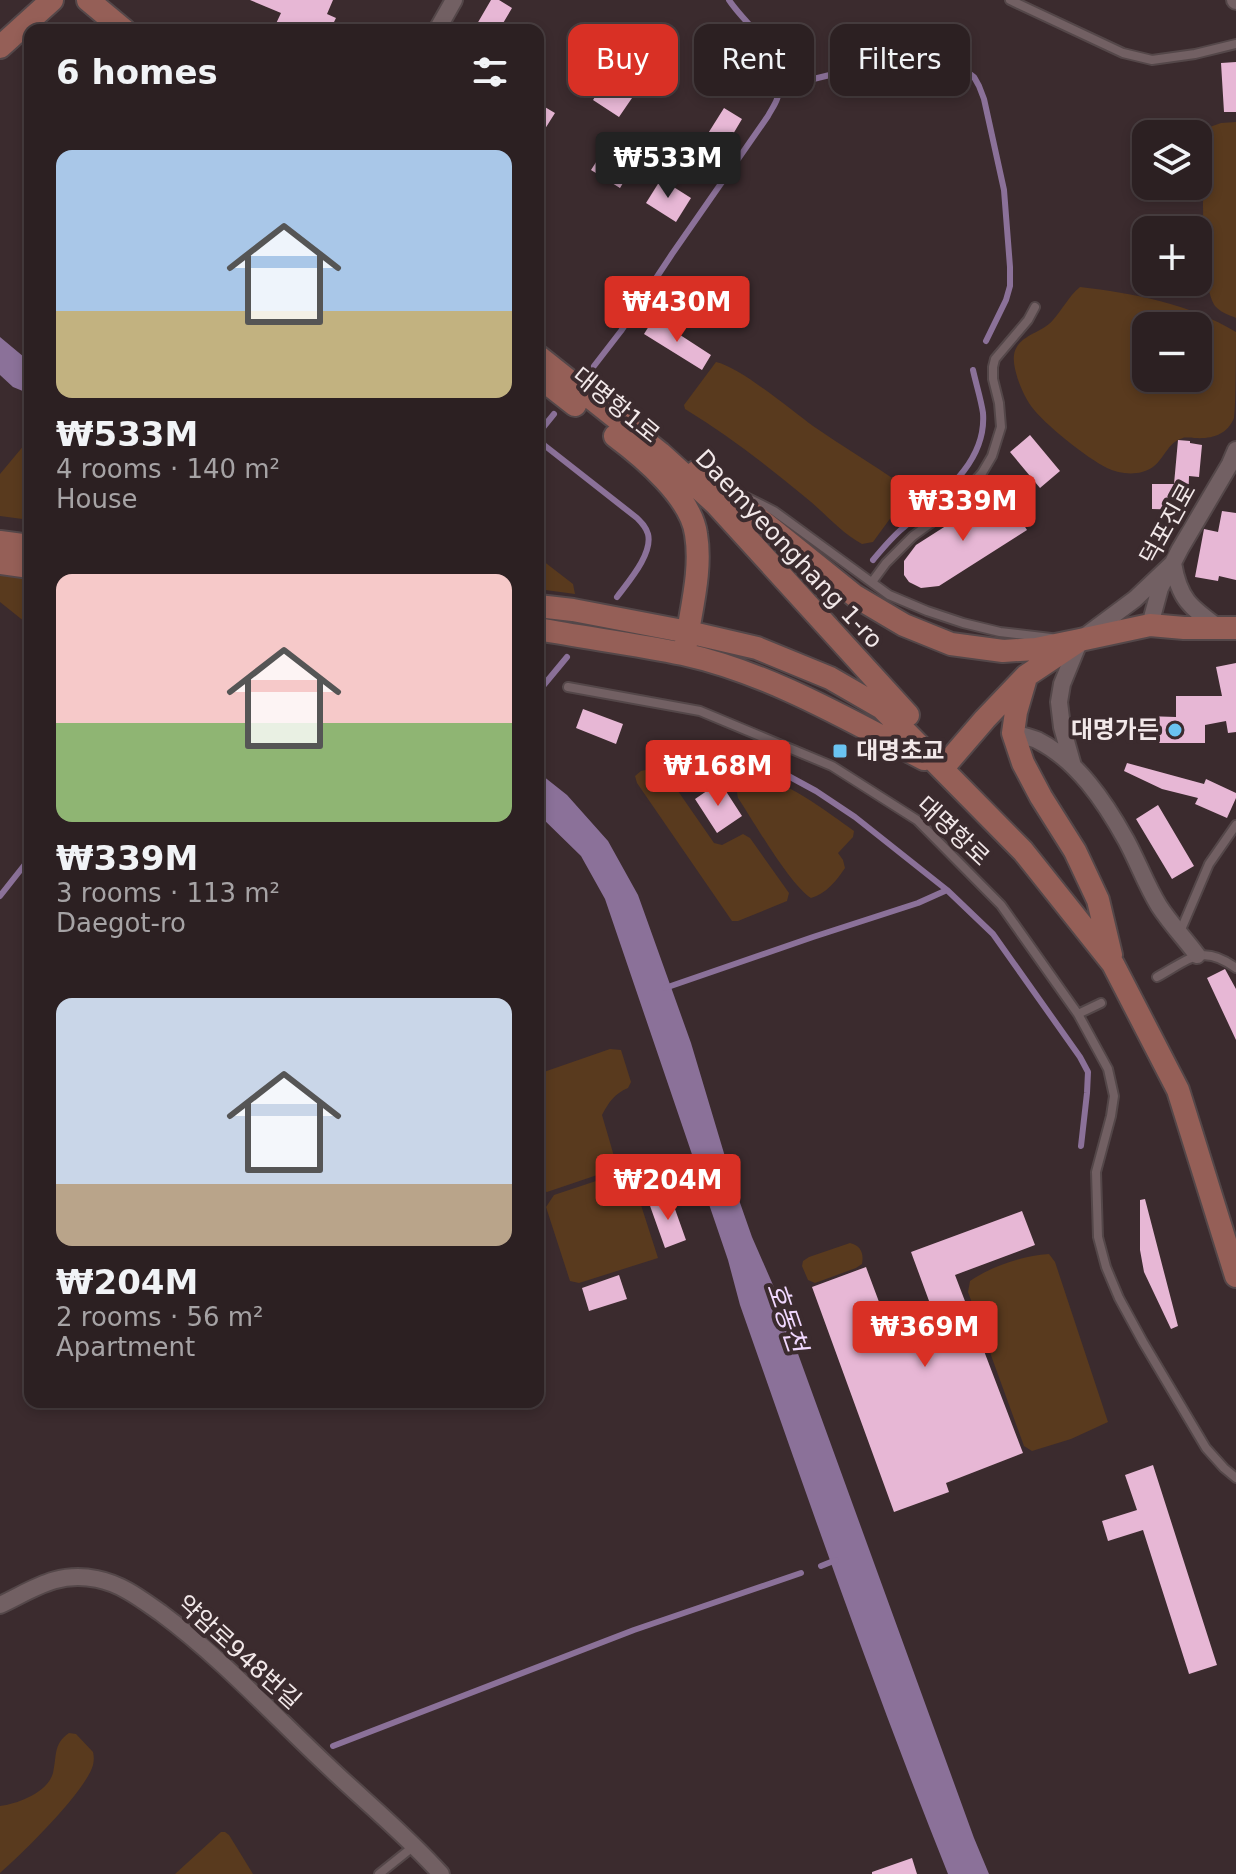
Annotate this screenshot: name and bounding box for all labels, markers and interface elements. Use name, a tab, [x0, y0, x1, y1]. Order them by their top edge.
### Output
chip: Buy	[568, 24, 678, 96]
chip: Rent	[694, 24, 814, 96]
chip: Filters	[830, 24, 970, 96]
icon: filters	[468, 50, 512, 94]
text: 6 homes	[56, 52, 218, 92]
map controls	[1132, 120, 1212, 392]
button: layers	[1132, 120, 1212, 200]
pin: ₩533M	[612, 132, 724, 200]
text: ₩533M	[614, 143, 722, 173]
icon: home	[212, 202, 356, 346]
button: +	[1132, 216, 1212, 296]
pin: ₩430M	[621, 276, 733, 344]
text: ₩430M	[623, 287, 731, 317]
button: −	[1132, 312, 1212, 392]
street label: 대명항1로	[567, 362, 665, 448]
text: ₩533M	[56, 414, 198, 454]
street label: Daemyeonghang 1-ro	[690, 444, 888, 654]
text: 4 rooms · 140 m²	[56, 454, 280, 484]
pin: ₩339M	[907, 475, 1019, 543]
street label: 덕포진로	[1134, 479, 1202, 569]
text: House	[56, 484, 137, 514]
text: ₩339M	[909, 486, 1017, 516]
icon: home	[212, 626, 356, 770]
place label: 대명가든	[1071, 716, 1159, 744]
marker: 대명가든	[1166, 721, 1184, 739]
place label: 대명초교	[856, 737, 944, 765]
pin: ₩168M	[662, 740, 774, 808]
marker: 대명초교	[831, 742, 849, 760]
text: ₩168M	[664, 751, 772, 781]
street label: 대명항로	[911, 791, 995, 871]
text: ₩339M	[56, 838, 198, 878]
text: 3 rooms · 113 m²	[56, 878, 280, 908]
text: Daegot-ro	[56, 908, 186, 938]
icon: home	[212, 1050, 356, 1194]
pin: ₩204M	[612, 1154, 724, 1222]
text: ₩204M	[614, 1165, 722, 1195]
text: ₩204M	[56, 1262, 198, 1302]
water label: 호동천	[761, 1278, 814, 1359]
pin: ₩369M	[869, 1301, 981, 1369]
text: 2 rooms · 56 m²	[56, 1302, 264, 1332]
text: ₩369M	[871, 1312, 979, 1342]
text: Apartment	[56, 1332, 195, 1362]
street label: 약암로948번길	[172, 1589, 306, 1715]

